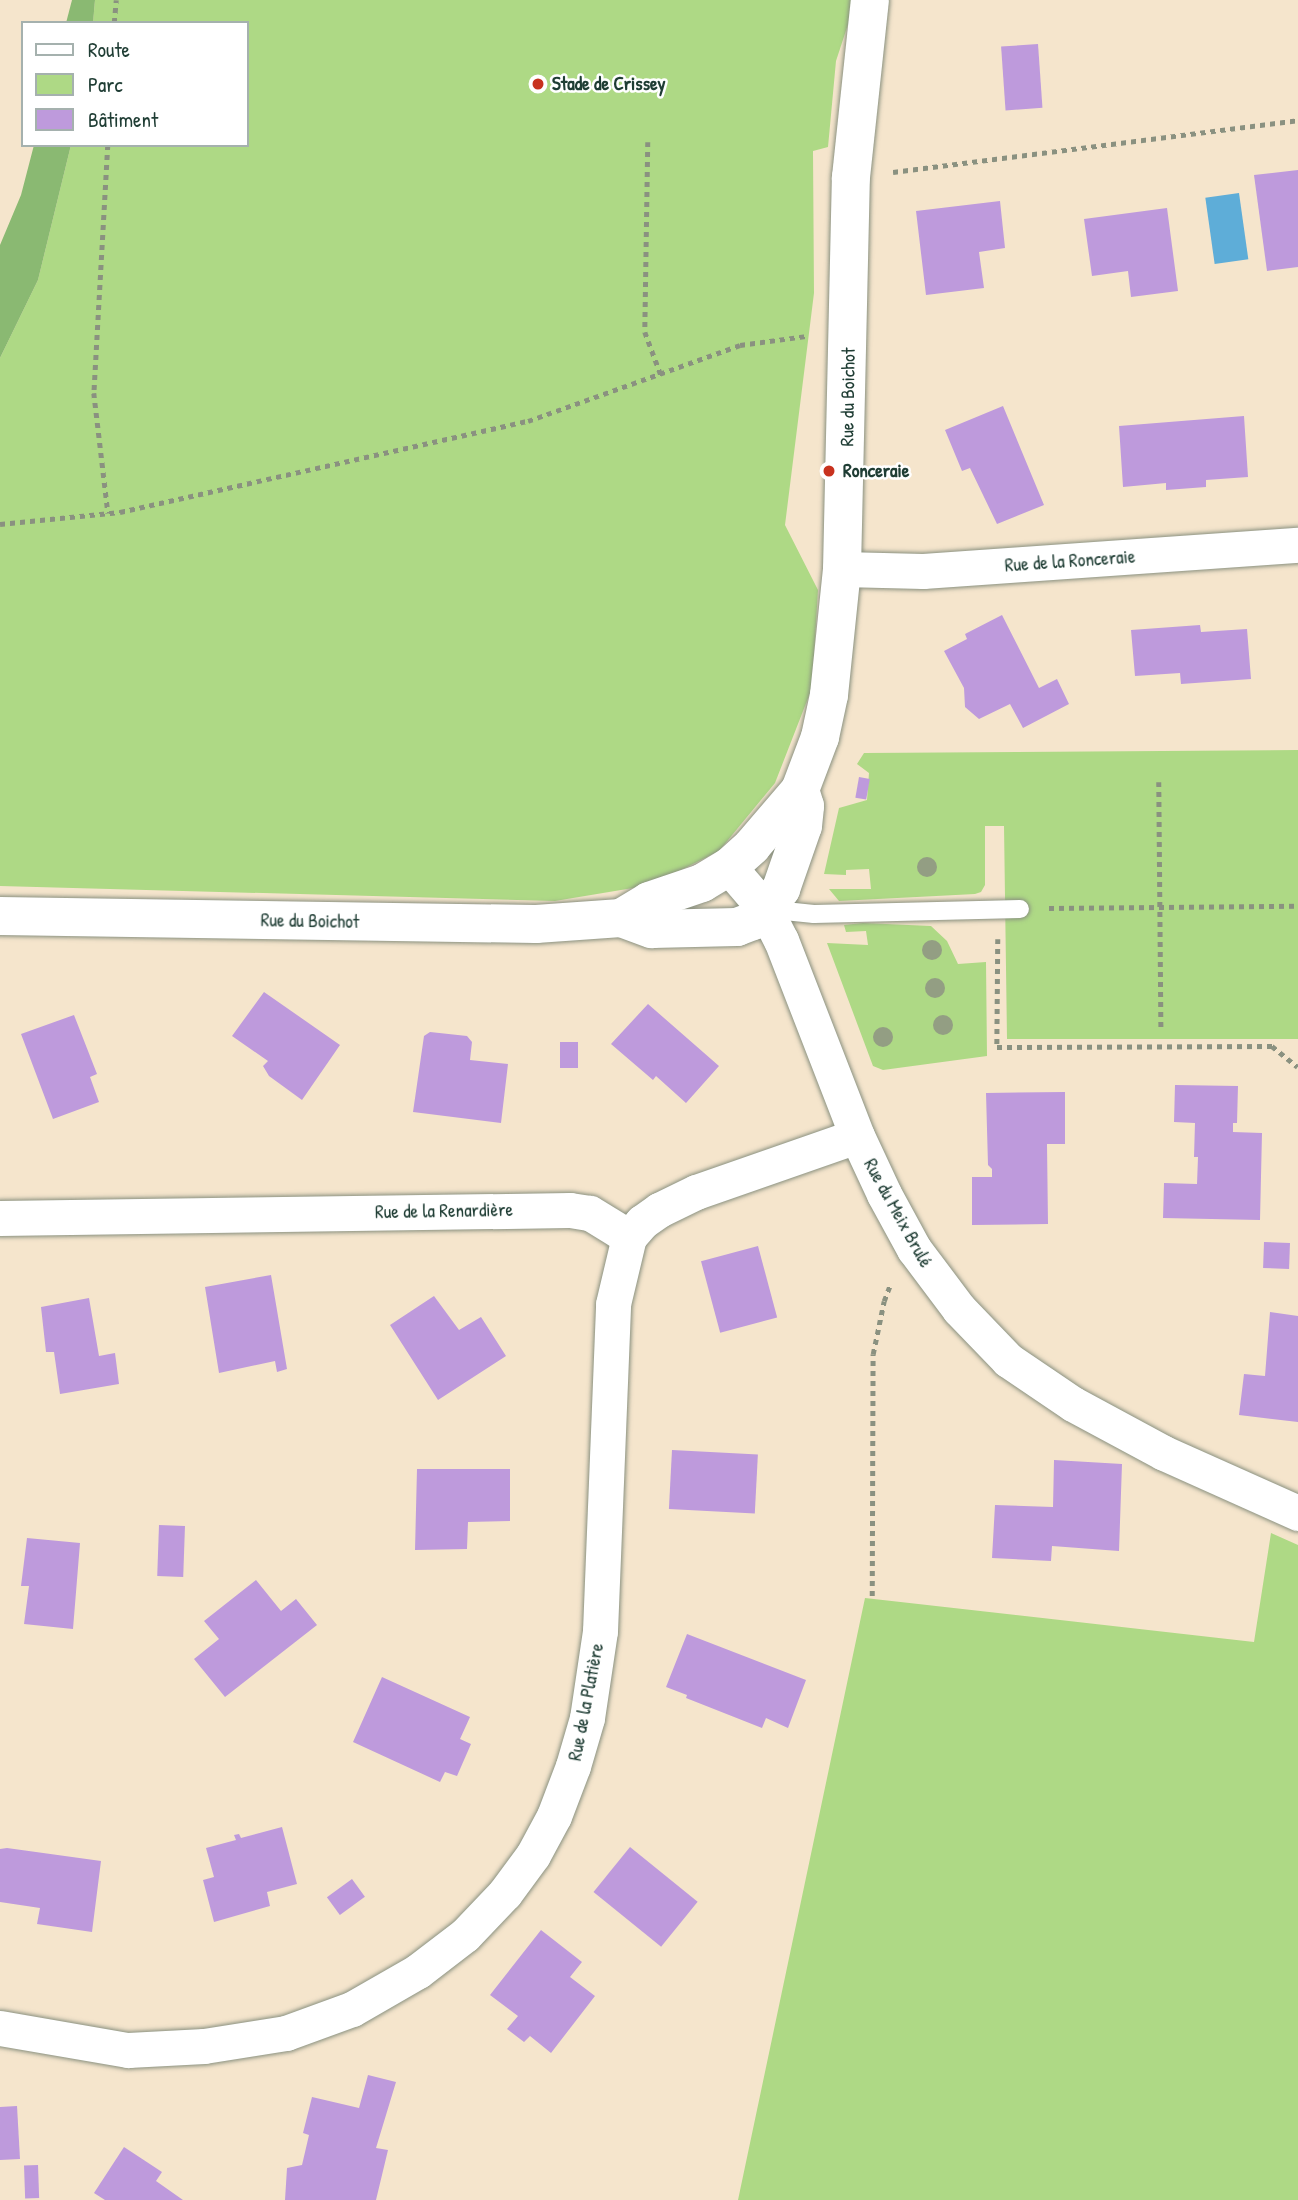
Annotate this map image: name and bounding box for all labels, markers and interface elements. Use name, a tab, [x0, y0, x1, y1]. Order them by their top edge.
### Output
legend	[21, 21, 248, 147]
text: Route	[88, 35, 130, 64]
text: Parc	[88, 70, 123, 99]
place label: Stade de Crissey	[552, 73, 666, 95]
marker: Stade de Crissey	[530, 76, 546, 92]
text: Bâtiment	[88, 105, 158, 134]
street label: Rue du Boichot	[836, 347, 860, 447]
place label: Ronceraie	[843, 460, 909, 482]
marker: Ronceraie	[821, 463, 837, 479]
street label: Rue de la Ronceraie	[1004, 545, 1136, 577]
street label: Rue du Boichot	[260, 909, 360, 933]
street label: Rue du Meix Brulé	[859, 1155, 937, 1271]
street label: Rue de la Renardière	[375, 1198, 513, 1224]
street label: Rue de la Platière	[563, 1641, 609, 1763]

